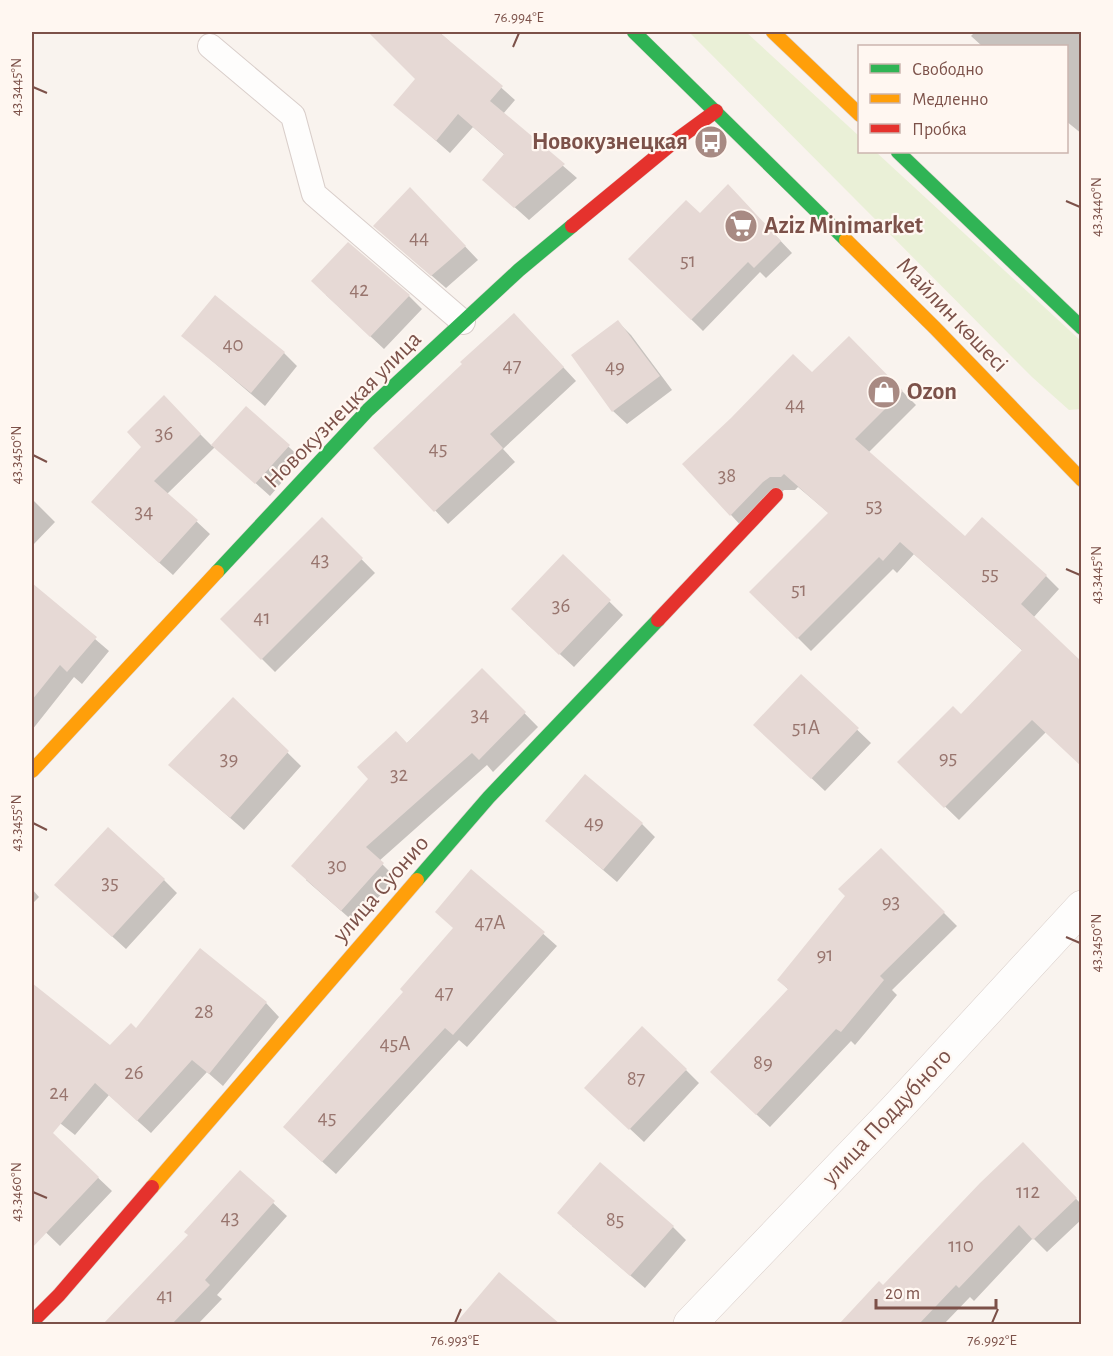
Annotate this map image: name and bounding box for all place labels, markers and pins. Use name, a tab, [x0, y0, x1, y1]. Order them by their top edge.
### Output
bus stop icon: Новокузнецкая	[693, 124, 729, 160]
place label: Новокузнецкая	[532, 130, 688, 154]
supermarket icon: Aziz Minimarket	[723, 208, 759, 244]
place label: Aziz Minimarket	[764, 214, 923, 238]
shop icon: Ozon	[866, 374, 902, 410]
place label: Ozon	[907, 380, 957, 404]

